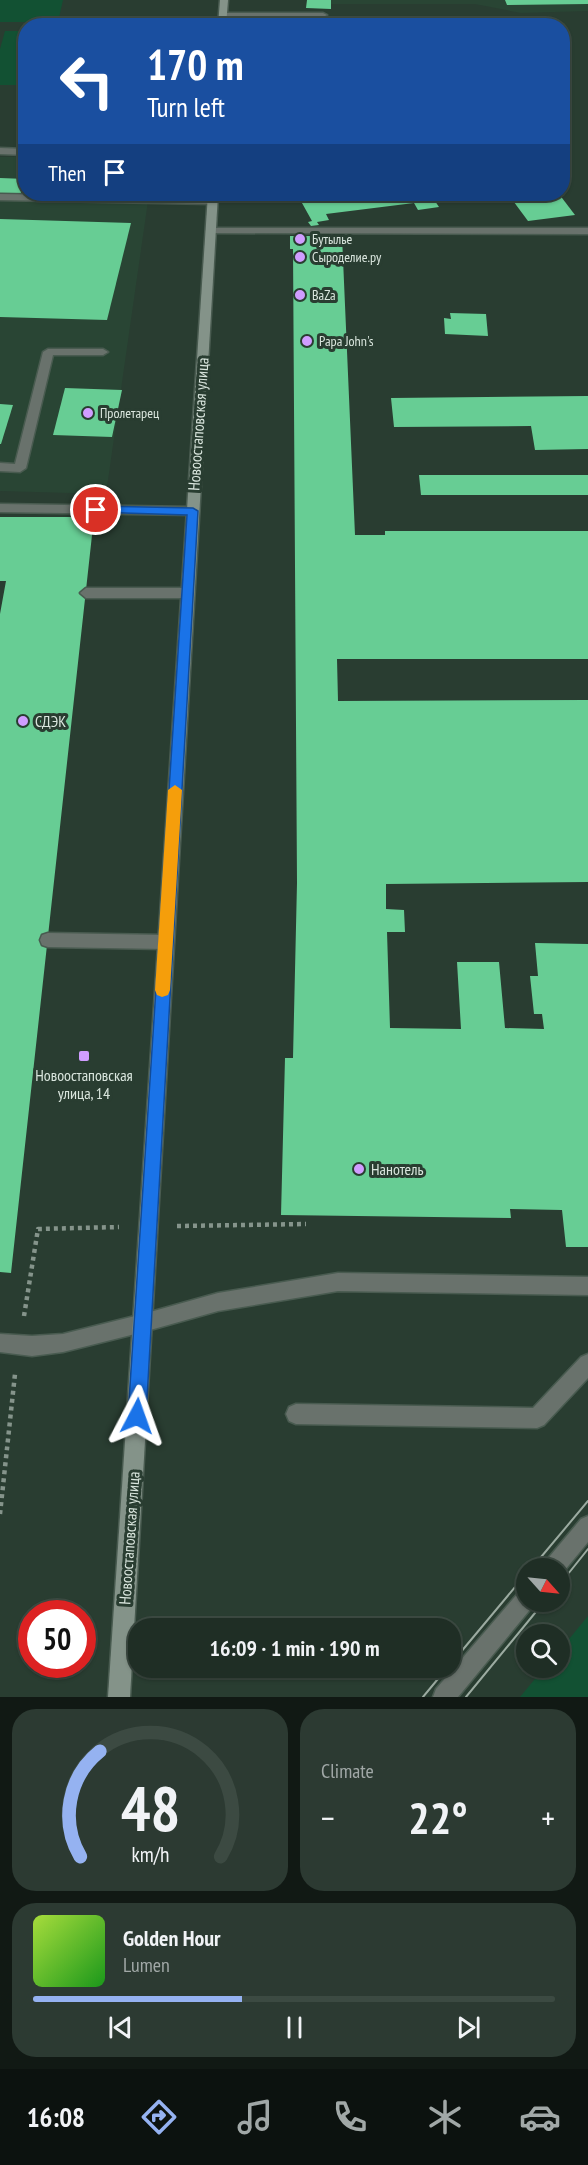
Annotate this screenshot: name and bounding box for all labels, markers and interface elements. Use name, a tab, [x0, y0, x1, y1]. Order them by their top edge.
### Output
text: 170 m	[147, 37, 244, 92]
icon: left	[48, 42, 126, 120]
text: Turn left	[147, 90, 225, 124]
icon: arrive	[98, 156, 131, 189]
text: Then	[48, 159, 86, 187]
place label: Бутылье	[312, 230, 352, 248]
marker: Бутылье	[293, 232, 307, 246]
place label: Сыроделие.ру	[312, 248, 382, 266]
marker: Сыроделие.ру	[293, 250, 307, 264]
place label: BaZa	[312, 286, 336, 304]
marker: BaZa	[293, 288, 307, 302]
place label: Papa John's	[319, 332, 374, 350]
marker: Papa John's	[300, 334, 314, 348]
street label: Новоостаповская улица	[183, 357, 213, 491]
place label: Пролетарец	[100, 404, 159, 422]
marker: Пролетарец	[81, 406, 95, 420]
pin	[70, 484, 121, 535]
icon: arrive	[79, 493, 112, 526]
place label: СДЭК	[35, 711, 66, 731]
marker: СДЭК	[16, 714, 30, 728]
marker: Новоостаповская улица, 14	[77, 1049, 91, 1063]
place label: Новоостаповская улица, 14	[35, 1065, 133, 1103]
place label: Нанотель	[371, 1159, 423, 1179]
marker: Нанотель	[352, 1162, 366, 1176]
position arrow	[105, 1384, 169, 1448]
street label: Новоостаповская улица	[114, 1471, 144, 1605]
north arrow	[516, 1558, 570, 1612]
map controls	[516, 1558, 570, 1678]
speed limit sign: 50	[18, 1600, 96, 1678]
button: search	[516, 1624, 570, 1678]
text: 16:09 · 1 min · 190 m	[209, 1634, 380, 1662]
text: Climate	[321, 1758, 374, 1784]
text: 48	[120, 1767, 180, 1848]
text: 22°	[408, 1788, 468, 1846]
text: −	[321, 1796, 335, 1839]
text: +	[541, 1796, 555, 1839]
text: km/h	[131, 1840, 169, 1868]
text: Golden Hour	[123, 1924, 221, 1952]
text: Lumen	[123, 1952, 170, 1978]
icon: previous	[104, 2011, 137, 2044]
icon: pause	[278, 2011, 311, 2044]
icon: next	[452, 2011, 485, 2044]
icon: directions	[138, 2096, 180, 2138]
icon: music	[234, 2096, 276, 2138]
icon: phone	[329, 2096, 371, 2138]
icon: climate	[424, 2096, 466, 2138]
icon: car	[519, 2096, 561, 2138]
text: 16:08	[27, 2100, 85, 2134]

